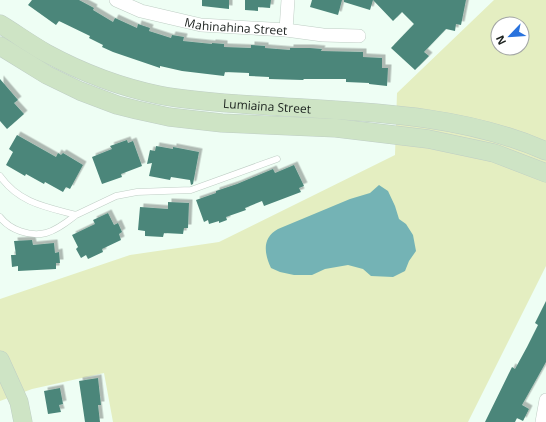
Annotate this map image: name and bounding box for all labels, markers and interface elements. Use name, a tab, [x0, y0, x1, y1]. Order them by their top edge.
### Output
street label: Mahinahina Street	[183, 13, 288, 39]
north arrow	[490, 16, 530, 56]
text: N	[492, 33, 509, 48]
street label: Lumiaina Street	[222, 94, 311, 117]

